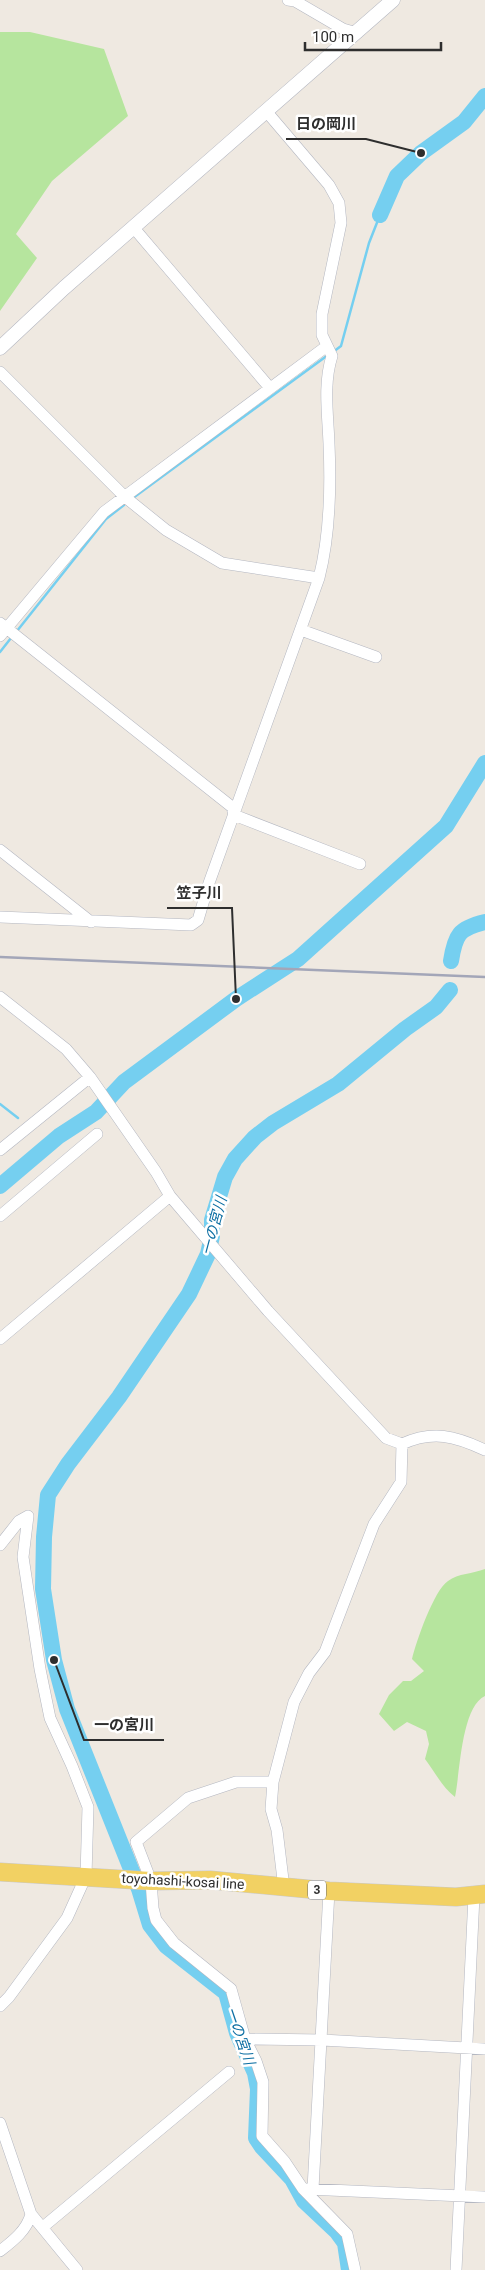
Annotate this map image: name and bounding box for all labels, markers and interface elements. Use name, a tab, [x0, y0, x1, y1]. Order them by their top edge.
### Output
scale bar	[305, 20, 441, 52]
text: 100 m	[312, 28, 354, 46]
callout: 日の岡川	[286, 109, 366, 139]
text: 日の岡川	[296, 115, 356, 133]
callout: 笠子川	[167, 878, 232, 908]
text: 笠子川	[176, 884, 222, 902]
water label: 一の宮川	[198, 1193, 231, 1257]
callout: 一の宮川	[84, 1710, 164, 1740]
text: 一の宮川	[94, 1716, 154, 1734]
street label: toyohashi-kosai line	[121, 1870, 245, 1892]
road number: 3	[308, 1880, 326, 1900]
water label: 一の宮川	[222, 2005, 259, 2069]

